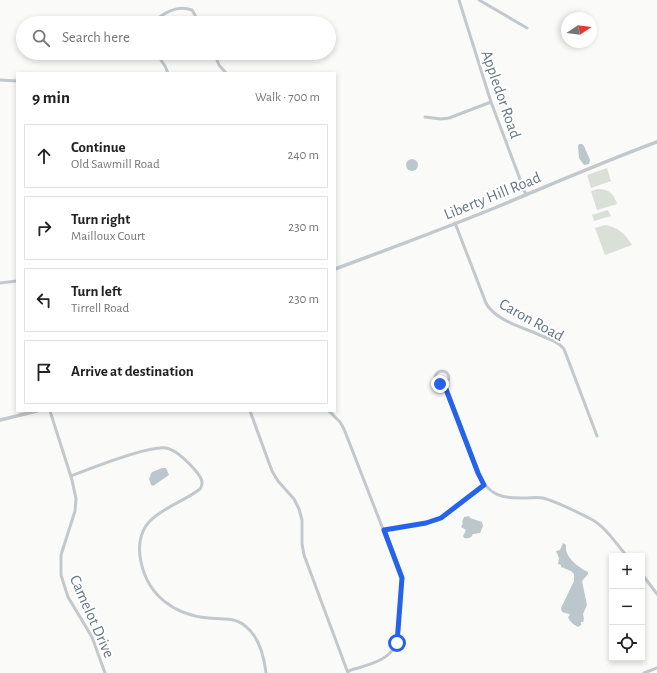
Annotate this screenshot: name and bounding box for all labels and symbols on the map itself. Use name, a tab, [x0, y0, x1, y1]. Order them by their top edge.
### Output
north arrow	[561, 12, 597, 48]
street label: Appledor Road	[478, 48, 524, 141]
street label: Liberty Hill Road	[442, 169, 544, 224]
street label: Caron Road	[497, 296, 566, 344]
route end	[431, 375, 449, 393]
street label: Camelot Drive	[67, 573, 117, 660]
route start	[388, 634, 406, 652]

